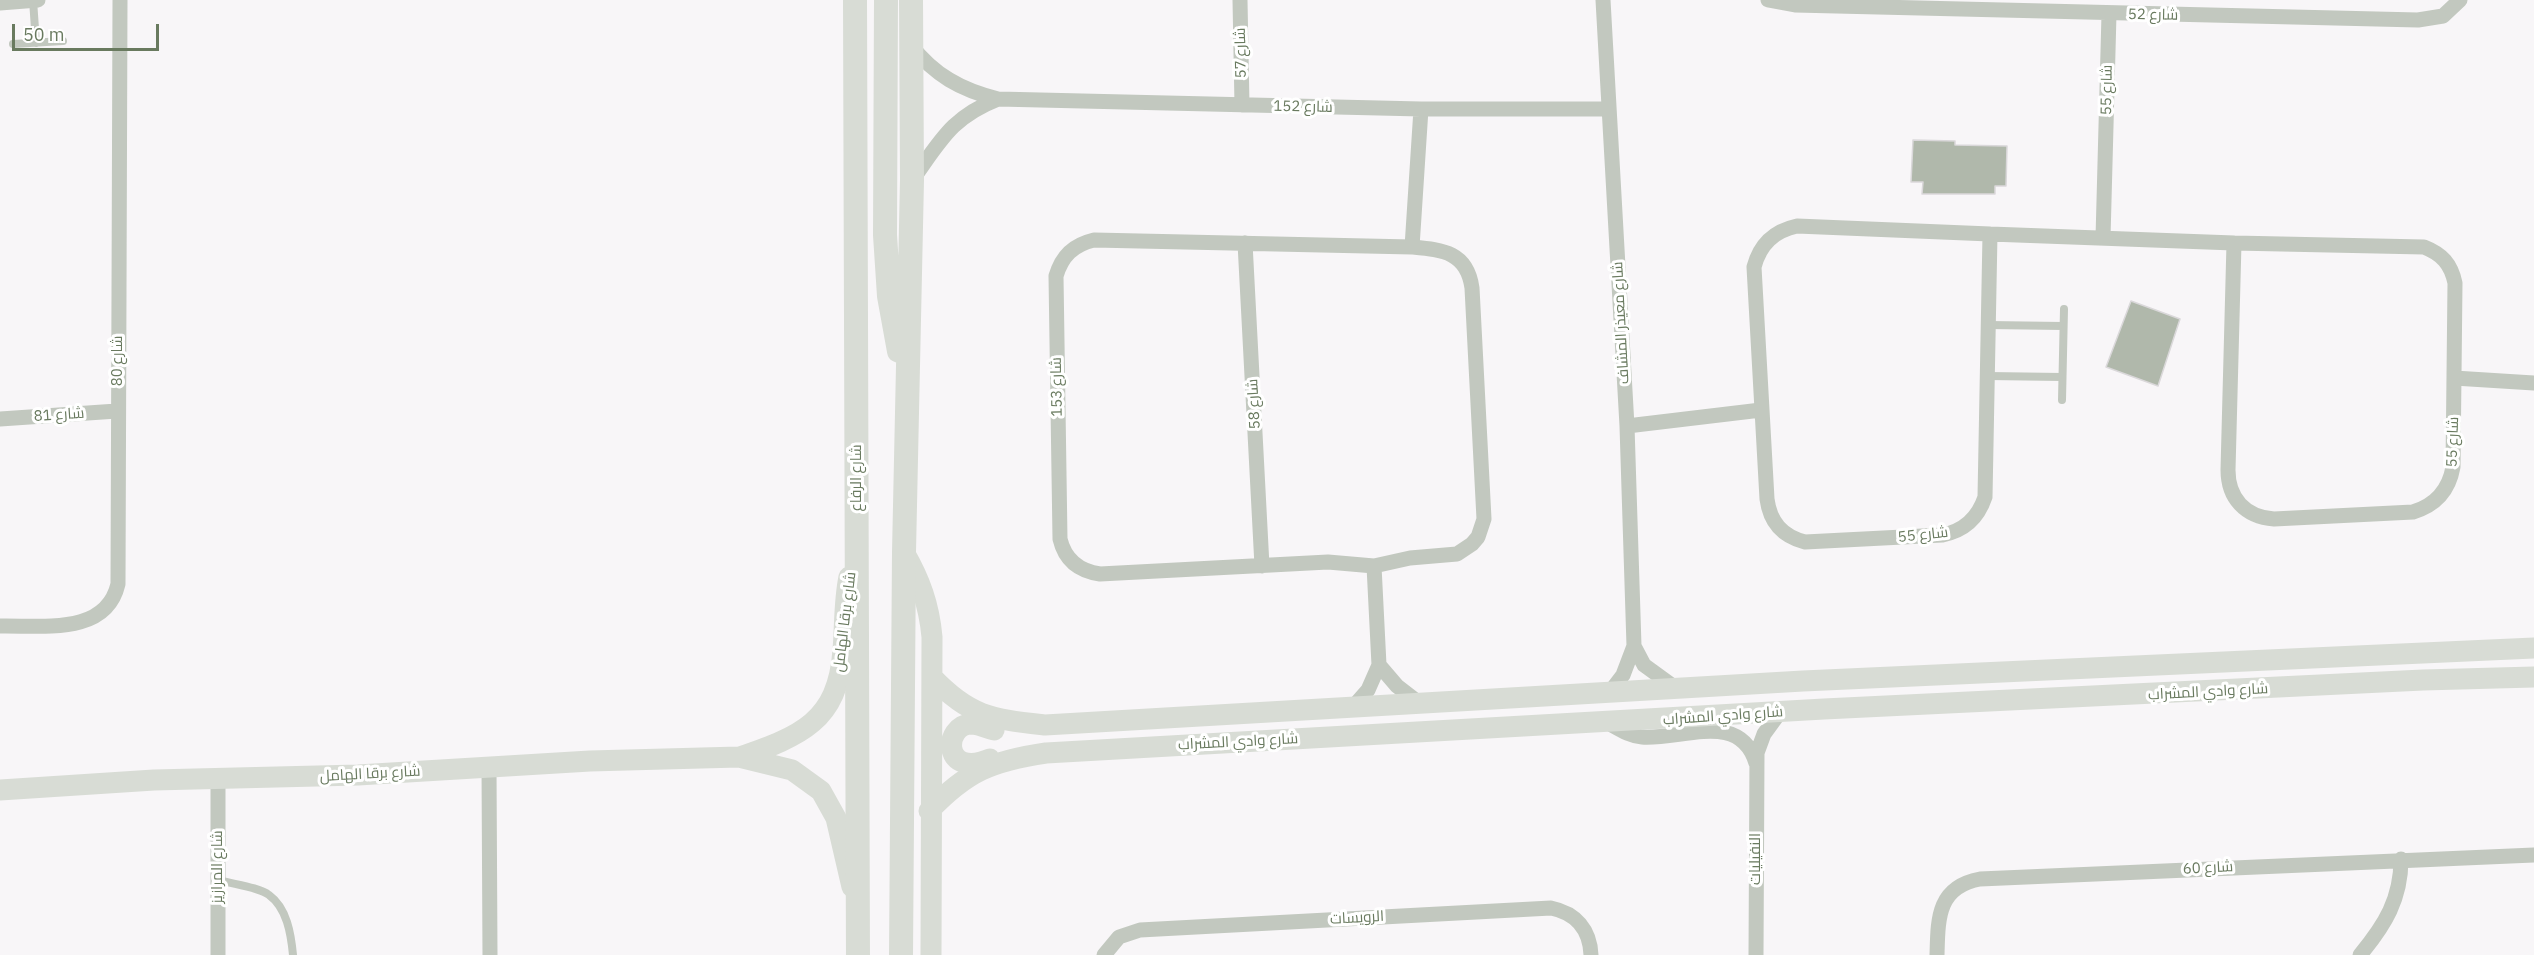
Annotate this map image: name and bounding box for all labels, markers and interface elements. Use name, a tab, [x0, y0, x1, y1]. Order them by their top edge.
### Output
street label: شارع 52	[2128, 6, 2178, 24]
scale bar	[15, 12, 162, 50]
text: 50 m	[23, 23, 65, 46]
street label: شارع 57	[1232, 28, 1250, 78]
street label: شارع 55	[2098, 65, 2116, 115]
street label: شارع 152	[1273, 97, 1333, 117]
street label: شارع معيذر المشاف	[1609, 261, 1633, 385]
street label: شارع 80	[109, 336, 127, 386]
street label: شارع 153	[1047, 357, 1067, 417]
street label: شارع 58	[1244, 378, 1264, 430]
street label: شارع 81	[33, 404, 85, 426]
street label: شارع 55	[2443, 416, 2463, 468]
street label: شارع الرفاع	[848, 444, 866, 512]
street label: شارع 55	[1897, 523, 1949, 547]
street label: شارع برقا الهامل	[830, 571, 860, 673]
street label: شارع وادي المشراب	[2147, 680, 2269, 704]
street label: شارع وادي المشراب	[1662, 703, 1784, 729]
street label: شارع وادي المشراب	[1177, 730, 1299, 754]
street label: شارع برقا الهامل	[319, 762, 421, 786]
street label: شارع المرازيز	[209, 830, 227, 904]
street label: النفيليات	[1747, 833, 1765, 885]
street label: شارع 60	[2182, 858, 2234, 878]
street label: الرويسات	[1330, 908, 1384, 928]

